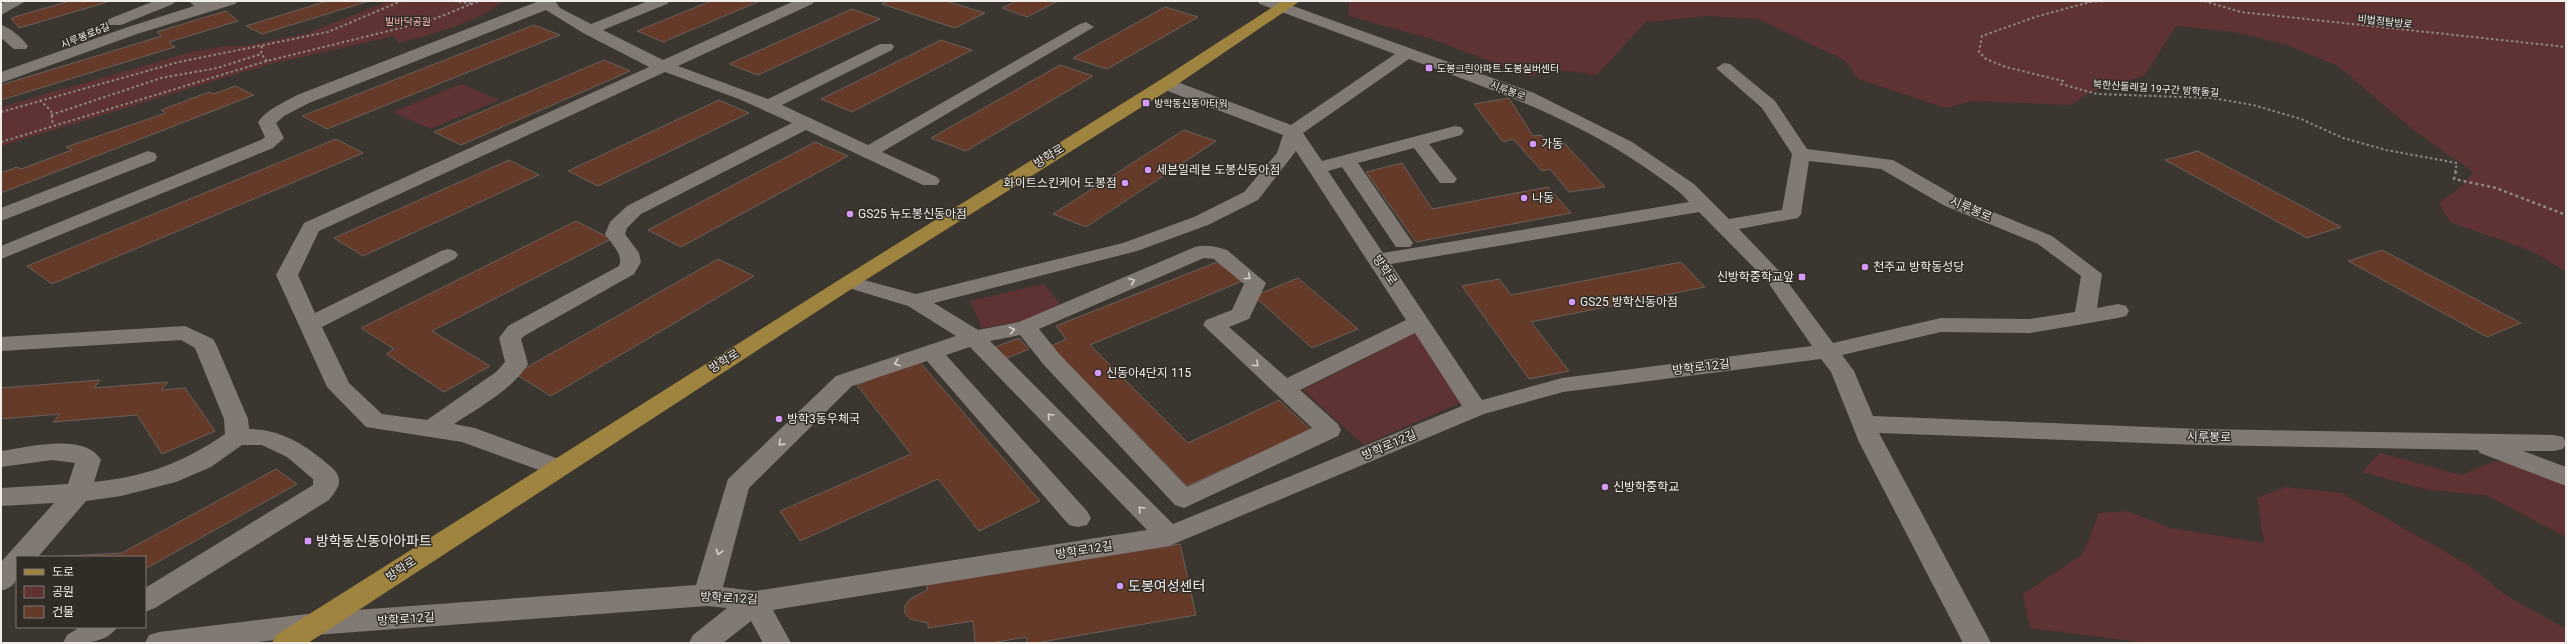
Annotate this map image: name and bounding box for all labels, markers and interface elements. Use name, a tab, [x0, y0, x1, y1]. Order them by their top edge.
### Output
street label: 비법정탐방로	[2357, 13, 2413, 30]
park label: 발바닥공원	[385, 16, 431, 27]
street label: 시루봉로6길	[59, 21, 111, 50]
marker: 도봉그린아파트.도봉실버센터	[1424, 63, 1434, 73]
place label: 도봉그린아파트.도봉실버센터	[1437, 63, 1559, 74]
street label: 시루봉로	[1489, 79, 1527, 102]
street label: 북한산둘레길 19구간 방학동길	[2092, 79, 2219, 98]
marker: 방학동신동아타워	[1141, 98, 1151, 108]
place label: 방학동신동아타워	[1154, 98, 1228, 109]
place label: 가동	[1541, 137, 1563, 151]
marker: 가동	[1528, 139, 1538, 149]
street label: 방학로	[1031, 141, 1067, 171]
place label: 세븐일레븐 도봉신동아점	[1156, 163, 1280, 177]
marker: 세븐일레븐 도봉신동아점	[1143, 165, 1153, 175]
place label: 화이트스킨케어 도봉점	[1004, 176, 1117, 190]
marker: 화이트스킨케어 도봉점	[1120, 178, 1130, 188]
place label: 나동	[1532, 191, 1554, 205]
marker: 나동	[1519, 193, 1529, 203]
street label: 시루봉로	[1948, 194, 1994, 224]
place label: GS25 뉴도봉신동아점	[858, 207, 967, 221]
marker: GS25 뉴도봉신동아점	[845, 209, 855, 219]
street label: 방학로	[1370, 252, 1400, 288]
place label: 천주교 방학동성당	[1873, 260, 1964, 274]
marker: 천주교 방학동성당	[1860, 262, 1870, 272]
place label: 신방학중학교앞	[1717, 270, 1794, 284]
one-way arrow	[1243, 272, 1250, 279]
marker: 신방학중학교앞	[1797, 272, 1807, 282]
one-way arrow	[1128, 278, 1136, 286]
place label: GS25 방학신동아점	[1580, 295, 1678, 309]
marker: GS25 방학신동아점	[1567, 297, 1577, 307]
one-way arrow	[1009, 326, 1015, 335]
street label: 방학로	[706, 346, 742, 376]
street label: 방학로12길	[1672, 357, 1730, 377]
one-way arrow	[894, 359, 901, 367]
one-way arrow	[1251, 359, 1259, 366]
place label: 신동아4단지 115	[1106, 366, 1191, 380]
marker: 신동아4단지 115	[1093, 368, 1103, 378]
place label: 방학3동우체국	[787, 412, 860, 426]
one-way arrow	[1047, 413, 1055, 421]
marker: 방학3동우체국	[774, 414, 784, 424]
street label: 방학로12길	[1360, 427, 1418, 463]
street label: 시루봉로	[2187, 430, 2231, 444]
one-way arrow	[778, 438, 786, 446]
place label: 신방학중학교	[1613, 480, 1679, 494]
marker: 신방학중학교	[1600, 482, 1610, 492]
one-way arrow	[1138, 506, 1146, 514]
place label: 방학동신동아아파트	[316, 533, 432, 549]
marker: 방학동신동아아파트	[303, 536, 313, 546]
street label: 방학로12길	[1054, 539, 1114, 561]
one-way arrow	[715, 548, 724, 555]
street label: 방학로	[383, 554, 419, 584]
legend	[16, 556, 146, 628]
text: 도로	[52, 565, 74, 579]
place label: 도봉여성센터	[1128, 578, 1205, 594]
marker: 도봉여성센터	[1115, 581, 1125, 591]
text: 공원	[52, 585, 74, 599]
street label: 방학로12길	[700, 590, 758, 606]
text: 건물	[52, 605, 74, 619]
street label: 방학로12길	[377, 610, 435, 628]

